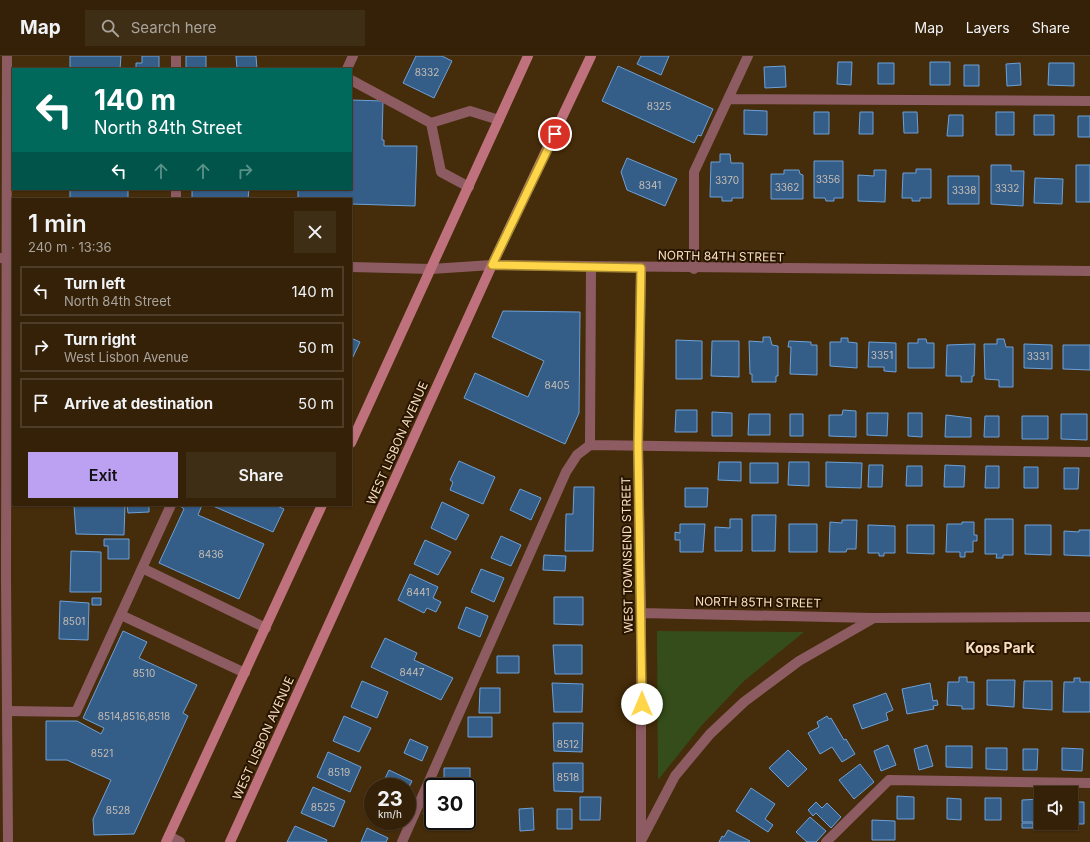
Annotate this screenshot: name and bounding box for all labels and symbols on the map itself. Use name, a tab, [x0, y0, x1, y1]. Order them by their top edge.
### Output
house number: 8332	[415, 66, 439, 78]
house number: 8325	[647, 100, 671, 112]
pin	[538, 117, 572, 151]
house number: 3356	[816, 173, 840, 185]
house number: 3370	[715, 174, 739, 186]
house number: 8341	[639, 179, 661, 191]
house number: 3362	[775, 181, 799, 193]
house number: 3332	[995, 182, 1019, 194]
house number: 3338	[952, 184, 976, 196]
street label: NORTH 84TH STREET	[658, 247, 785, 265]
house number: 3351	[871, 349, 893, 361]
house number: 3331	[1027, 350, 1049, 362]
street label: WEST LISBON AVENUE	[363, 379, 431, 507]
house number: 8405	[544, 379, 570, 391]
street label: WEST TOWNSEND STREET	[618, 476, 636, 633]
house number: 8436	[198, 548, 224, 560]
house number: 8441	[407, 586, 429, 598]
street label: NORTH 85TH STREET	[695, 593, 821, 611]
house number: 8501	[63, 615, 85, 627]
district label: Kops Park	[965, 639, 1035, 656]
house number: 8447	[400, 666, 425, 678]
house number: 8510	[133, 667, 155, 679]
street label: WEST LISBON AVENUE	[229, 674, 297, 802]
position arrow	[621, 683, 663, 725]
house number: 8514,8516,8518	[98, 710, 170, 722]
house number: 8512	[557, 738, 579, 750]
house number: 8521	[91, 747, 113, 759]
house number: 8519	[328, 766, 350, 778]
house number: 8518	[557, 771, 579, 783]
speed limit sign: 30	[424, 778, 476, 830]
house number: 8525	[311, 801, 335, 813]
house number: 8528	[106, 804, 130, 816]

